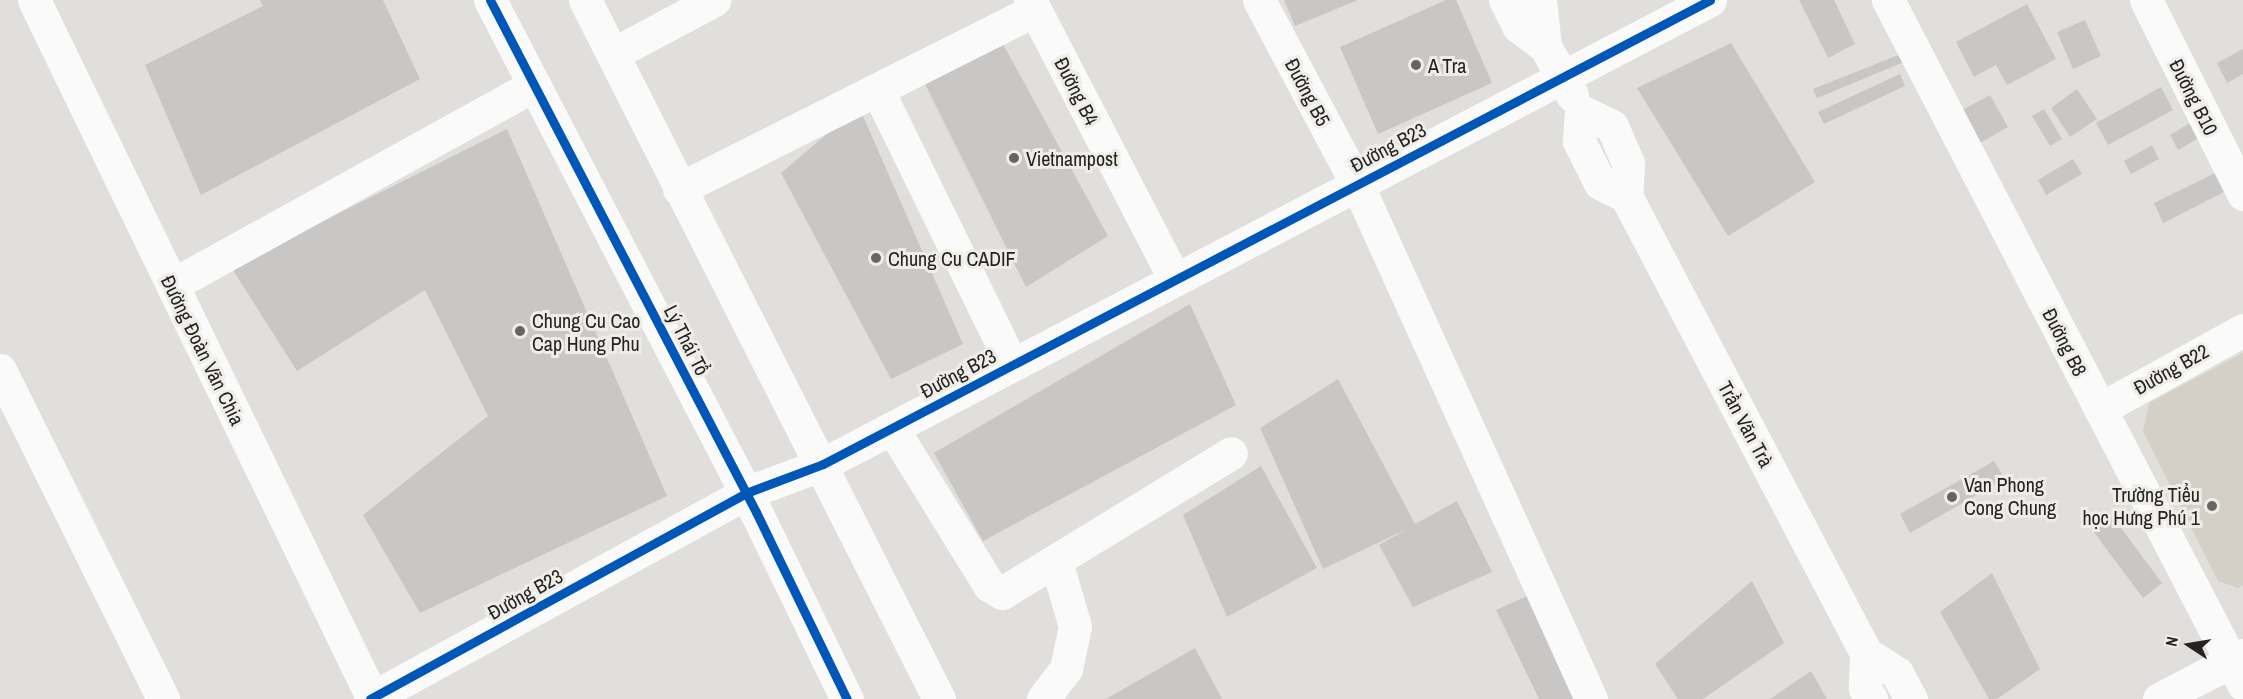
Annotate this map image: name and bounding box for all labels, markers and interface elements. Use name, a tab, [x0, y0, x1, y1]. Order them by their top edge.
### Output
street label: Đường B4	[1050, 53, 1104, 129]
place label: A Tra	[1428, 53, 1467, 77]
street label: Đường B5	[1280, 54, 1336, 130]
street label: Đường B10	[2165, 55, 2223, 139]
marker: A Tra	[1409, 58, 1423, 72]
street label: Đường B23	[1346, 117, 1430, 177]
place label: Vietnampost	[1026, 146, 1118, 170]
marker: Vietnampost	[1007, 151, 1021, 165]
place label: Chung Cu CADIF	[888, 246, 1016, 270]
marker: Chung Cu CADIF	[869, 251, 883, 265]
street label: Đường Đoàn Văn Chia	[156, 271, 250, 429]
street label: Lý Thái Tổ	[659, 301, 715, 379]
street label: Đường B8	[2038, 304, 2092, 380]
place label: Chung Cu Cao Cap Hung Phu	[532, 308, 640, 355]
marker: Chung Cu Cao Cap Hung Phu	[513, 324, 527, 338]
street label: Đường B22	[2129, 339, 2213, 399]
street label: Đường B23	[916, 343, 1000, 403]
street label: Trần Văn Trà	[1713, 377, 1779, 471]
place label: Van Phong Cong Chung	[1964, 473, 2056, 520]
place label: Trường Tiểu học Hưng Phú 1	[2082, 482, 2200, 529]
marker: Van Phong Cong Chung	[1945, 490, 1959, 504]
marker: Trường Tiểu học Hưng Phú 1	[2205, 499, 2219, 513]
street label: Đường B23	[483, 564, 567, 624]
north arrow	[2159, 615, 2219, 675]
text: N	[2160, 634, 2183, 648]

